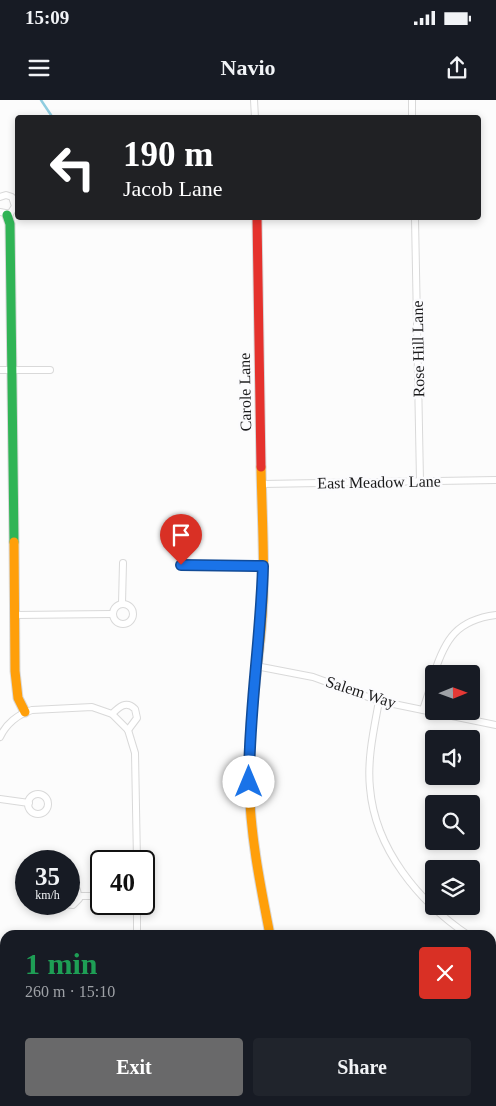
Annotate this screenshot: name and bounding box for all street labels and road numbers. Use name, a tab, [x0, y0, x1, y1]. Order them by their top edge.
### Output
street label: Rose Hill Lane	[409, 300, 427, 398]
street label: Carole Lane	[236, 353, 254, 431]
street label: East Meadow Lane	[317, 472, 441, 492]
street label: Salem Way	[324, 673, 398, 712]

